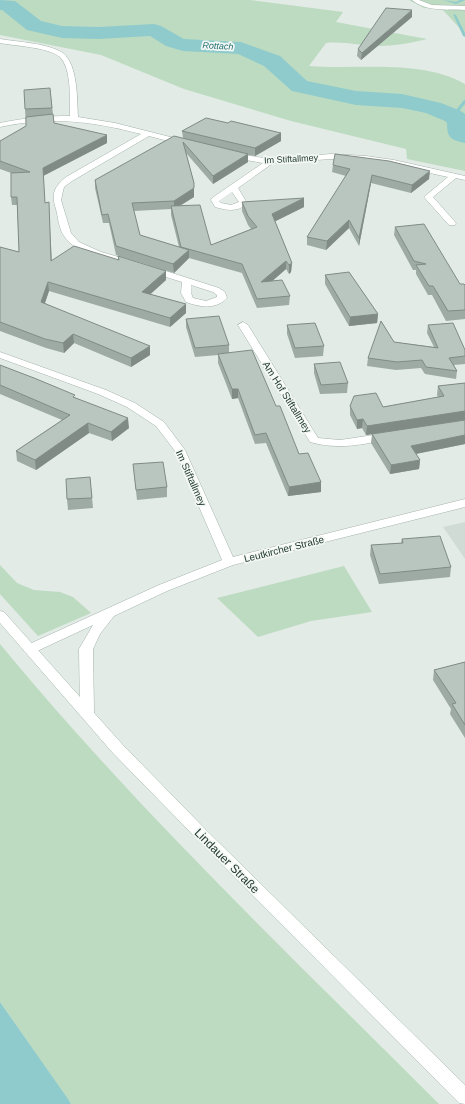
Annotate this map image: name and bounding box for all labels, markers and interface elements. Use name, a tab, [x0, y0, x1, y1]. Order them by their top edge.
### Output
water label: Rottach	[202, 40, 234, 52]
street label: Im Stiftallmey	[264, 153, 319, 165]
street label: Am Hof Stiftallmey	[261, 359, 313, 435]
street label: Im Stiftallmey	[174, 448, 208, 508]
street label: Leutkircher Straße	[243, 534, 326, 564]
street label: Lindauer Straße	[192, 826, 263, 897]

